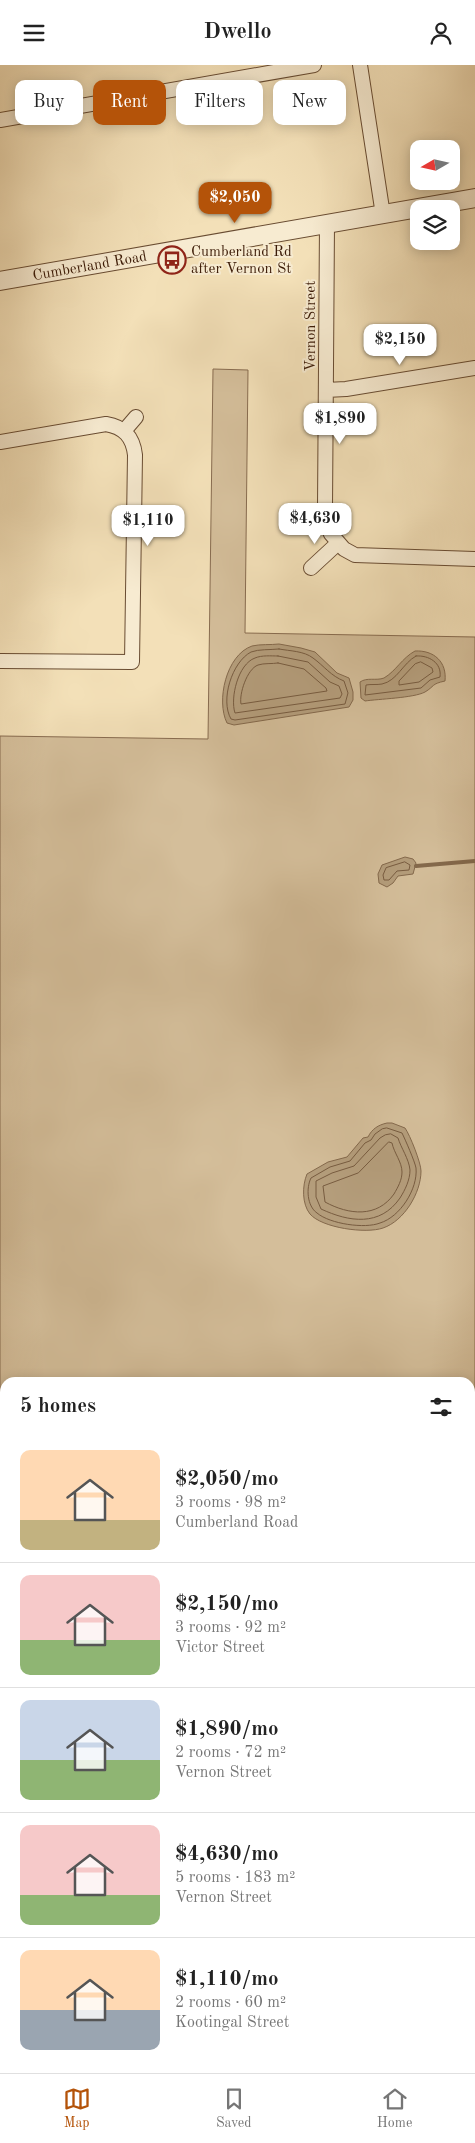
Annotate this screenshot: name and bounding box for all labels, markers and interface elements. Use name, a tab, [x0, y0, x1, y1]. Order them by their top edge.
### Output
icon: menu	[20, 19, 48, 47]
icon: person	[427, 19, 455, 47]
text: Dwello	[203, 21, 272, 43]
chip: Buy	[15, 80, 83, 125]
chip: Rent	[93, 80, 166, 125]
chip: Filters	[176, 80, 263, 125]
chip: New	[273, 80, 346, 125]
north arrow	[410, 140, 460, 190]
map controls	[410, 140, 460, 250]
pin: $2,050	[194, 181, 276, 224]
text: $2,050	[210, 190, 260, 206]
button: layers	[410, 200, 460, 250]
bus stop icon: Cumberland Rd after Vernon St	[157, 245, 187, 275]
place label: Cumberland Rd after Vernon St	[191, 245, 292, 277]
street label: Cumberland Road	[32, 249, 148, 284]
street label: Vernon Street	[304, 281, 319, 371]
pin: $2,150	[359, 323, 441, 366]
text: $2,150	[375, 332, 425, 348]
pin: $1,890	[299, 403, 381, 445]
text: $1,890	[315, 411, 365, 427]
pin: $4,630	[274, 503, 356, 545]
pin: $1,110	[107, 505, 189, 547]
text: $4,630	[290, 511, 340, 527]
text: $1,110	[123, 513, 173, 529]
icon: filters	[427, 1393, 455, 1421]
text: 5 homes	[20, 1396, 96, 1417]
text: $2,050/mo	[175, 1469, 279, 1490]
icon: home	[60, 1470, 120, 1530]
text: 3 rooms · 98 m²	[175, 1495, 286, 1511]
text: Cumberland Road	[175, 1515, 298, 1531]
text: $2,150/mo	[175, 1594, 279, 1615]
icon: home	[60, 1595, 120, 1655]
text: 3 rooms · 92 m²	[175, 1620, 286, 1636]
text: Victor Street	[175, 1640, 265, 1656]
text: $1,890/mo	[175, 1719, 279, 1740]
icon: home	[60, 1720, 120, 1780]
text: 2 rooms · 72 m²	[175, 1745, 286, 1761]
text: Vernon Street	[175, 1765, 272, 1781]
text: $4,630/mo	[175, 1844, 279, 1865]
icon: home	[60, 1845, 120, 1905]
text: 5 rooms · 183 m²	[175, 1870, 295, 1886]
text: Vernon Street	[175, 1890, 272, 1906]
text: $1,110/mo	[175, 1969, 279, 1990]
icon: home	[60, 1970, 120, 2030]
text: 2 rooms · 60 m²	[175, 1995, 286, 2011]
text: Kootingal Street	[175, 2015, 289, 2031]
tab: Map	[63, 2085, 91, 2132]
tab: Saved	[216, 2085, 252, 2132]
tab: Home	[377, 2085, 412, 2132]

